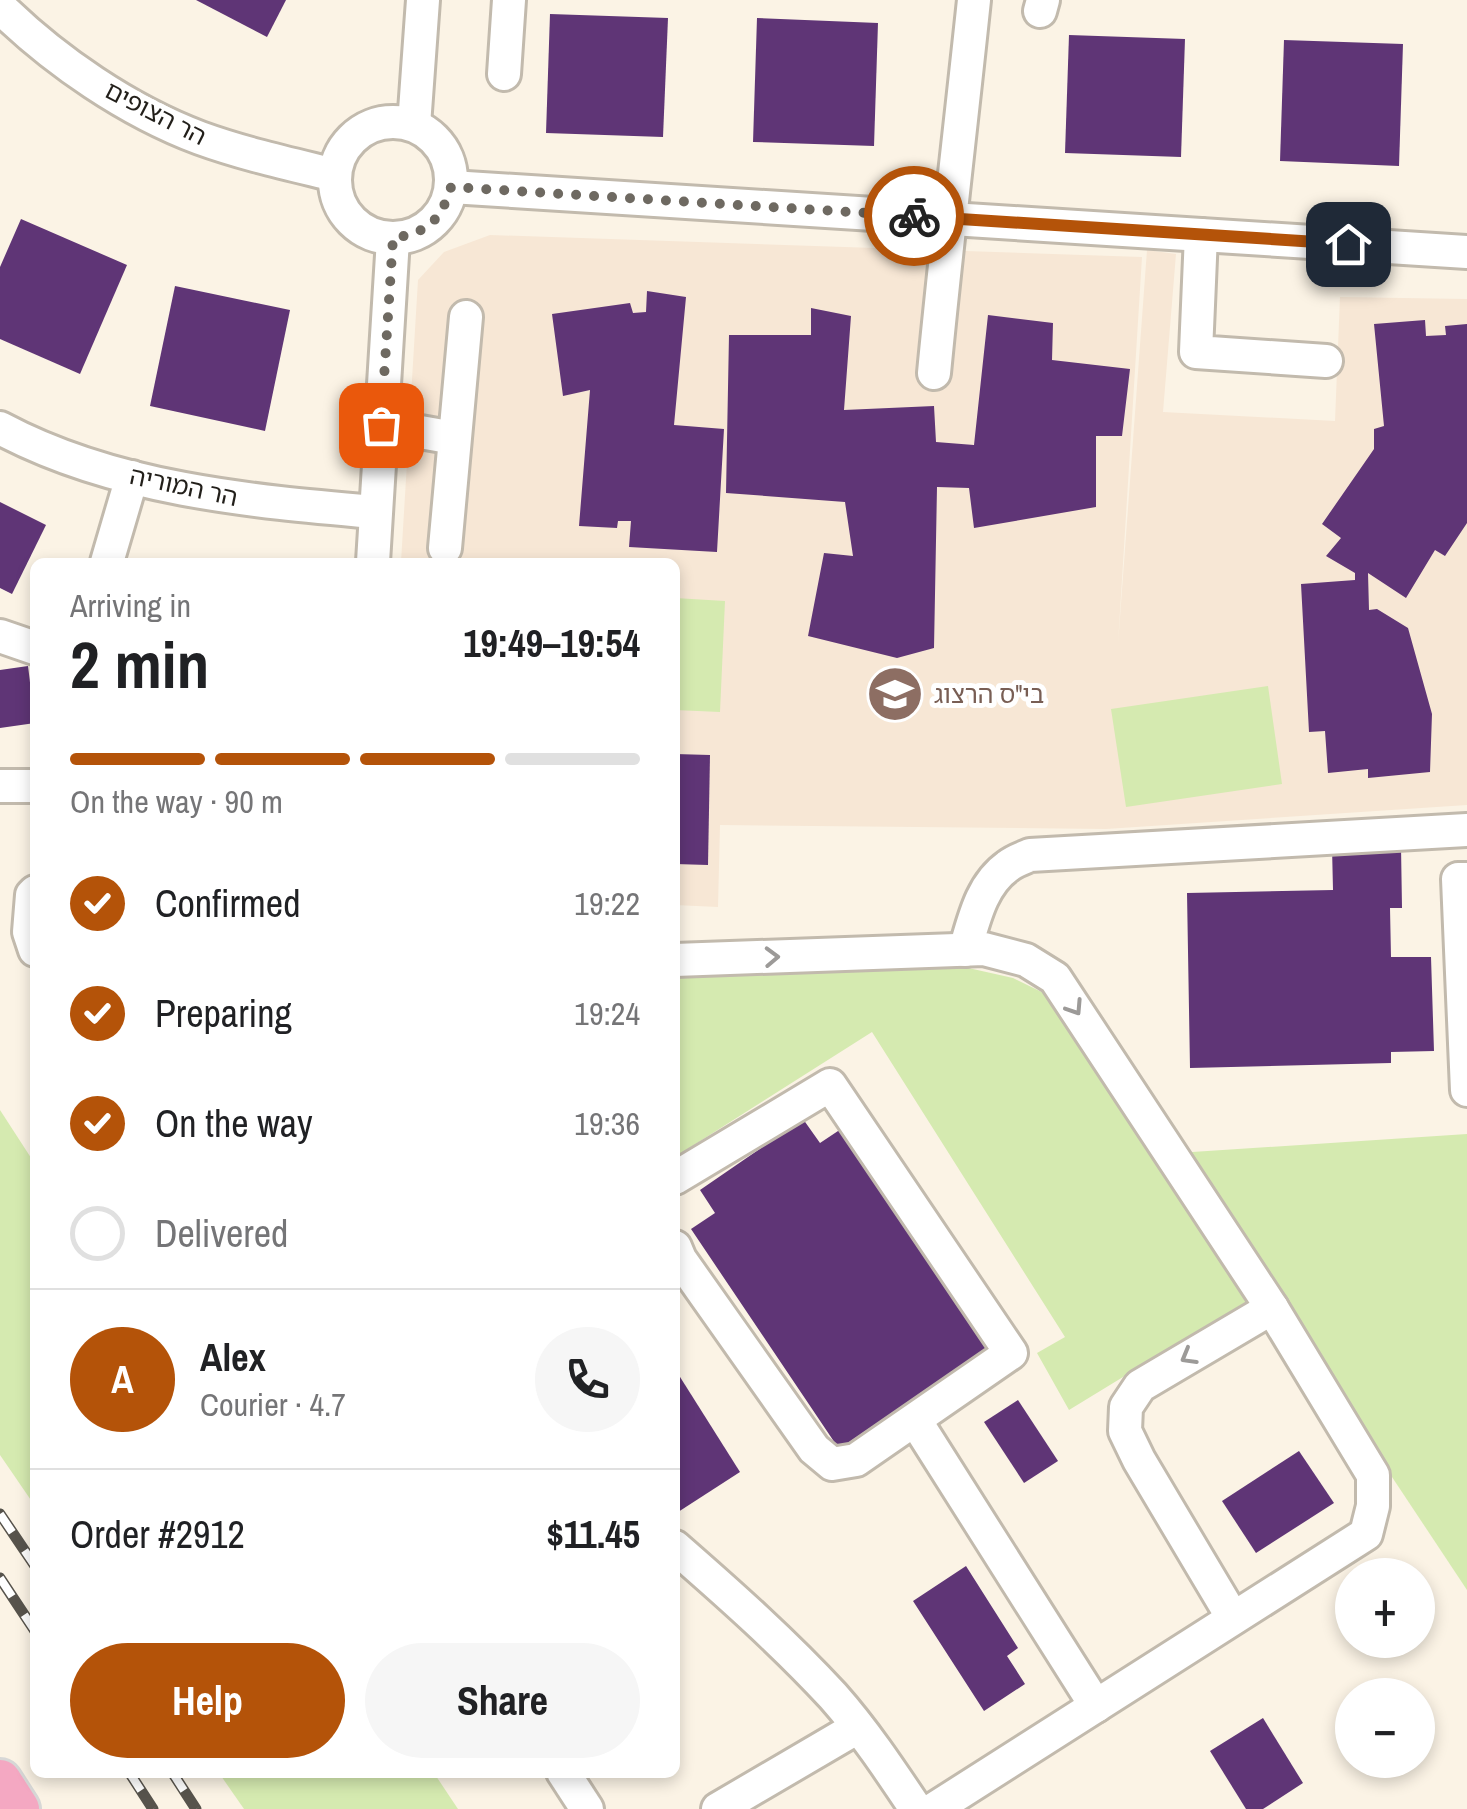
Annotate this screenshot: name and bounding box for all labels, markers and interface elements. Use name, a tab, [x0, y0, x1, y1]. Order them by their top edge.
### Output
street label: הר הצופים	[99, 73, 213, 153]
courier	[864, 166, 964, 266]
icon: bike	[887, 189, 942, 244]
pin	[1306, 202, 1391, 287]
icon: home	[1321, 217, 1376, 272]
pin	[339, 383, 424, 468]
icon: bag	[354, 398, 409, 453]
street label: הר המוריה	[127, 458, 241, 514]
text: Arriving in	[70, 584, 191, 627]
text: 19:49–19:54	[463, 618, 640, 669]
text: 2 min	[70, 621, 209, 708]
school or university icon: בי"ס הרצוג	[865, 664, 925, 724]
place label: בי"ס הרצוג	[934, 677, 1044, 711]
text: On the way · 90 m	[70, 780, 283, 823]
icon: check	[70, 876, 125, 931]
text: Confirmed	[155, 878, 300, 929]
text: 19:22	[574, 882, 640, 925]
one-way arrow	[765, 947, 781, 968]
icon: check	[70, 986, 125, 1041]
text: Preparing	[155, 988, 292, 1039]
text: 19:24	[574, 992, 640, 1035]
one-way arrow	[1062, 997, 1081, 1015]
icon: check	[70, 1096, 125, 1151]
text: On the way	[155, 1098, 313, 1149]
text: 19:36	[574, 1102, 640, 1145]
text: Delivered	[155, 1208, 288, 1259]
button: phone	[535, 1327, 640, 1432]
text: Alex	[200, 1332, 266, 1383]
one-way arrow	[1181, 1345, 1199, 1365]
text: A	[111, 1354, 134, 1405]
text: Courier · 4.7	[200, 1383, 346, 1426]
text: Order #2912	[70, 1509, 245, 1560]
text: $11.45	[546, 1509, 640, 1560]
map controls	[1335, 1558, 1435, 1778]
button: +	[1335, 1558, 1435, 1658]
button: Help	[70, 1643, 345, 1758]
button: Share	[365, 1643, 640, 1758]
button: −	[1335, 1678, 1435, 1778]

